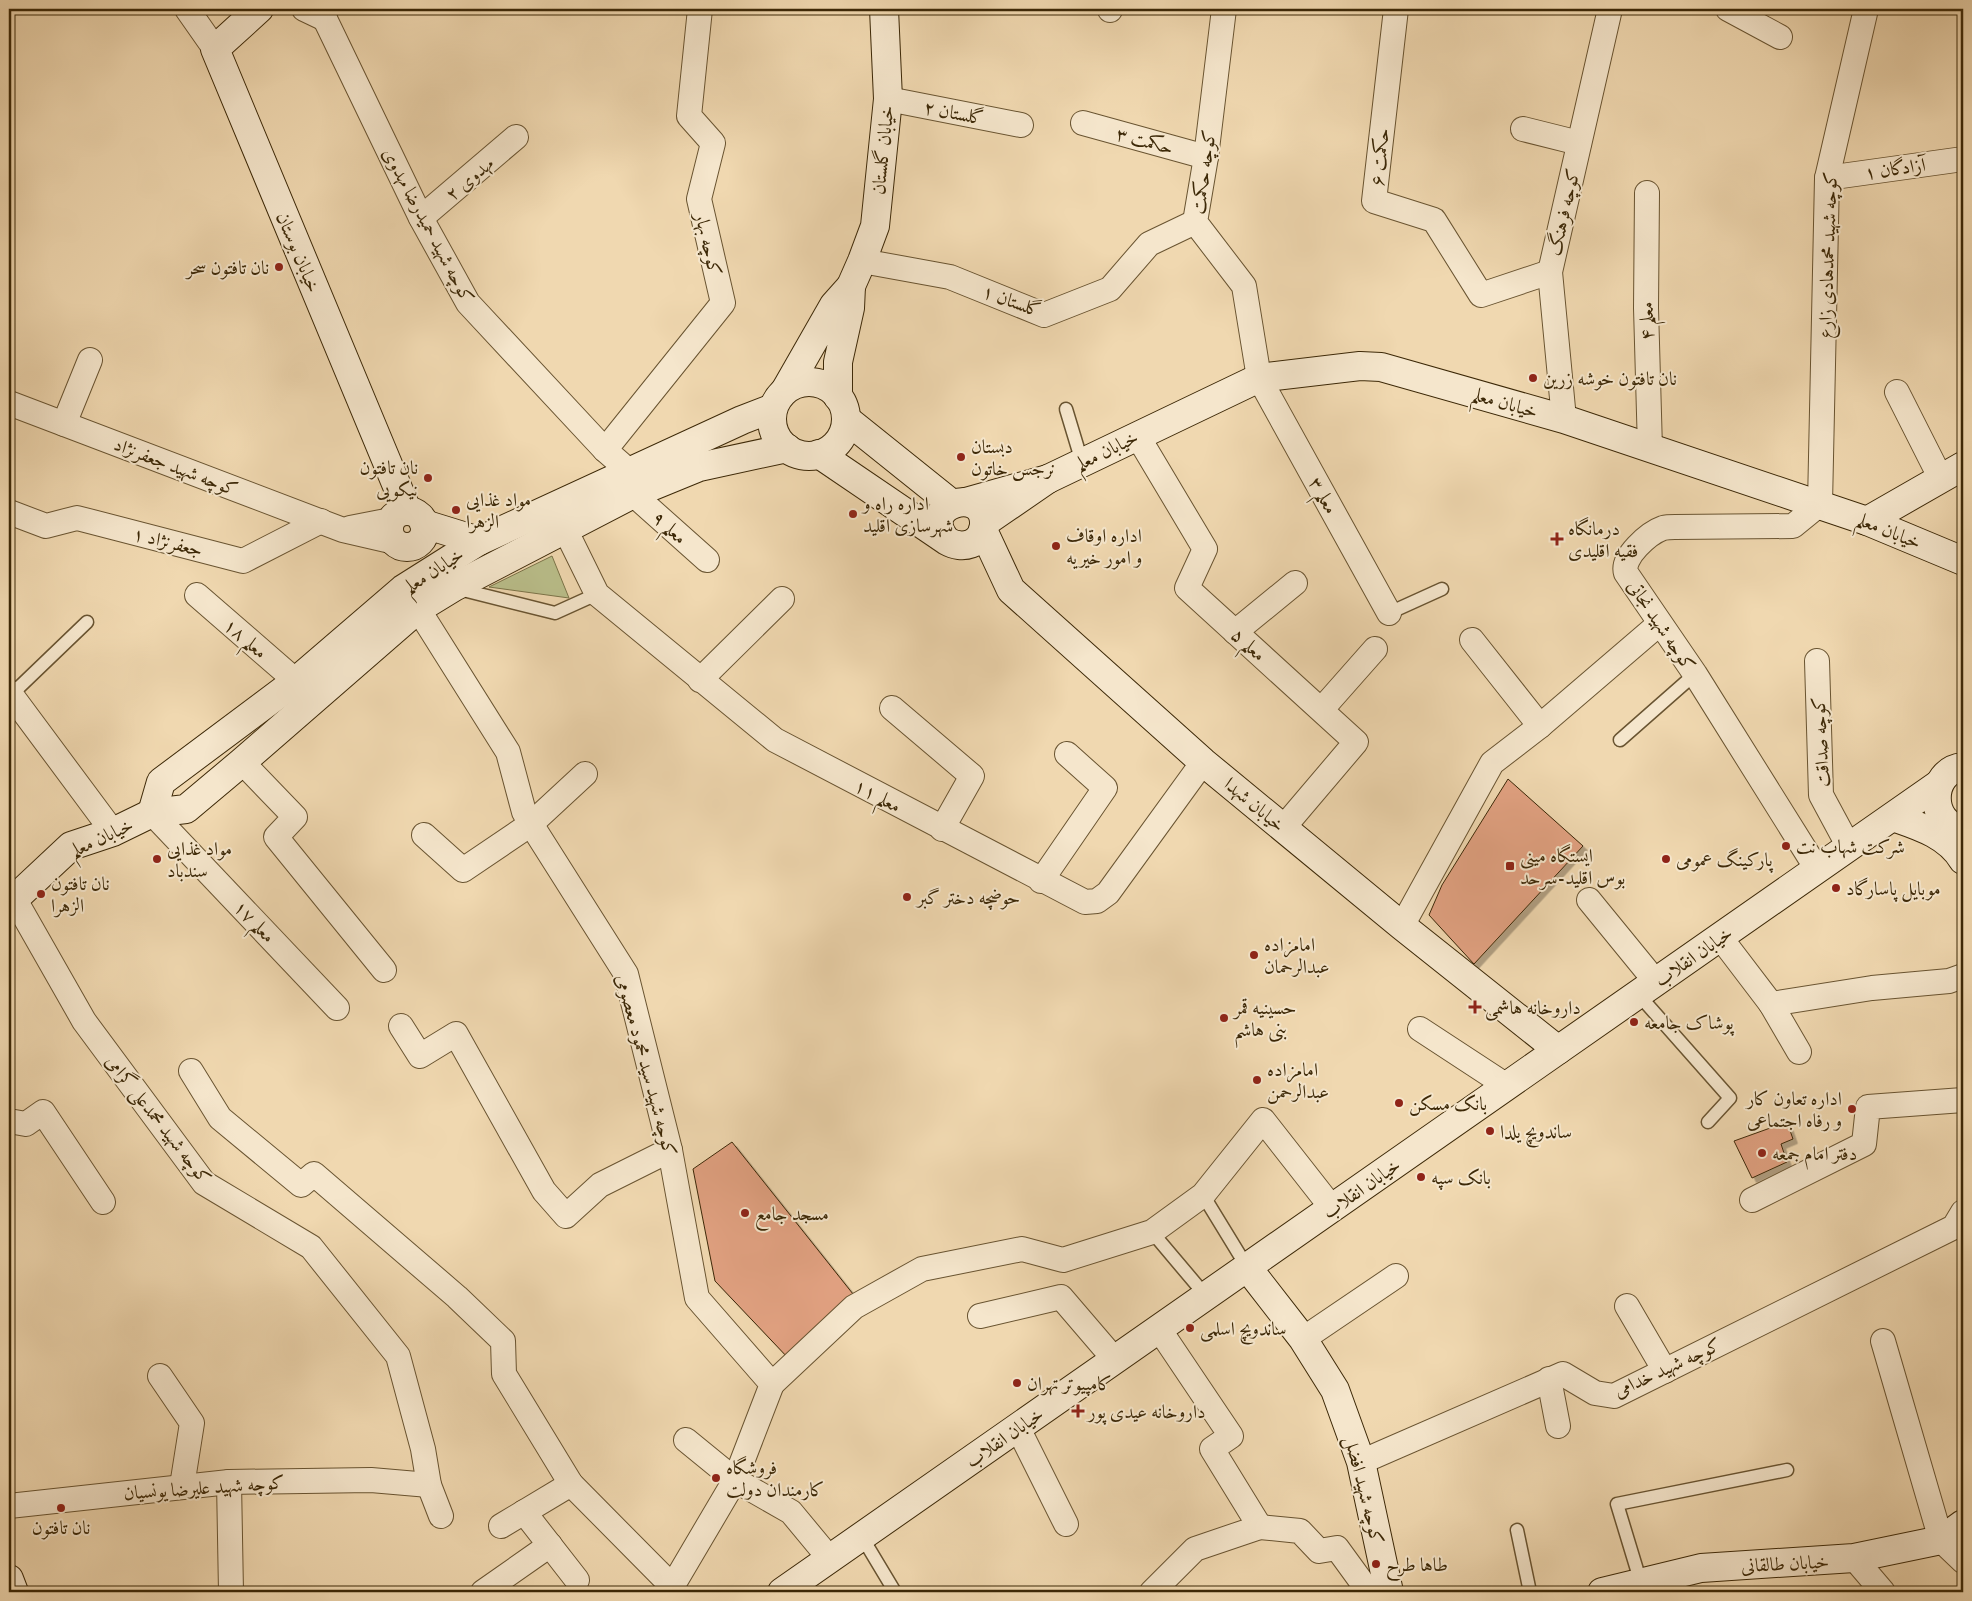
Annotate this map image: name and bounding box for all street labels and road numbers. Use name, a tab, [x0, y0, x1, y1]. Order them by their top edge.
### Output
street label: گلستان ۲	[922, 95, 986, 131]
street label: خیابان گلستان	[866, 104, 900, 196]
street label: حکمت ۳	[1113, 123, 1176, 160]
street label: حکمت ۶	[1366, 127, 1395, 187]
street label: کوچه حکمت	[1187, 129, 1223, 216]
street label: کوچه شهید حمیدرضا مهدوی	[376, 144, 478, 308]
street label: مهدوی ۲	[441, 152, 499, 206]
street label: آزادگان ۱	[1863, 153, 1929, 185]
street label: کوچه فرهنگ	[1541, 166, 1587, 258]
street label: کوچه شهید محمدهادی زارع	[1814, 171, 1846, 339]
street label: خیابان بوستان	[270, 209, 325, 296]
street label: کوچه بهار	[688, 209, 726, 278]
street label: گلستان ۱	[979, 279, 1044, 323]
street label: معلم ۴	[1636, 301, 1666, 341]
street label: خیابان معلم	[1467, 383, 1540, 431]
street label: خیابان معلم	[1071, 426, 1145, 483]
street label: کوچه شهید جعفرنژاد	[110, 433, 241, 503]
street label: معلم ۳	[1297, 473, 1342, 522]
street label: معلم ۹	[642, 507, 691, 555]
street label: خیابان معلم	[1850, 508, 1924, 561]
street label: جعفرنژاد ۱	[130, 523, 205, 562]
street label: خیابان معلم	[399, 543, 472, 605]
street label: کوچه شهید نجاتی	[1621, 576, 1700, 676]
street label: معلم ۱۸	[214, 614, 271, 669]
street label: معلم ۵	[1221, 624, 1270, 672]
street label: کوچه صداقت	[1808, 696, 1836, 788]
street label: خیابان شهدا	[1219, 773, 1289, 837]
street label: معلم ۱۱	[847, 774, 905, 824]
street label: خیابان معلم	[66, 814, 140, 869]
street label: معلم ۱۷	[223, 896, 280, 953]
street label: خیابان انقلاب	[1650, 922, 1737, 992]
street label: کوچه شهید سید محمود معصومی	[609, 972, 681, 1159]
street label: کوچه شهید محمدعلی گرامی	[98, 1049, 217, 1191]
street label: خیابان انقلاب	[1318, 1154, 1405, 1224]
street label: کوچه شهید خدامی	[1610, 1333, 1725, 1404]
street label: خیابان انقلاب	[961, 1403, 1048, 1473]
street label: کوچه شهید افضل	[1338, 1434, 1388, 1547]
street label: کوچه شهید علیرضا یونسیان	[123, 1471, 286, 1507]
street label: خیابان طالقانی	[1740, 1551, 1830, 1578]

